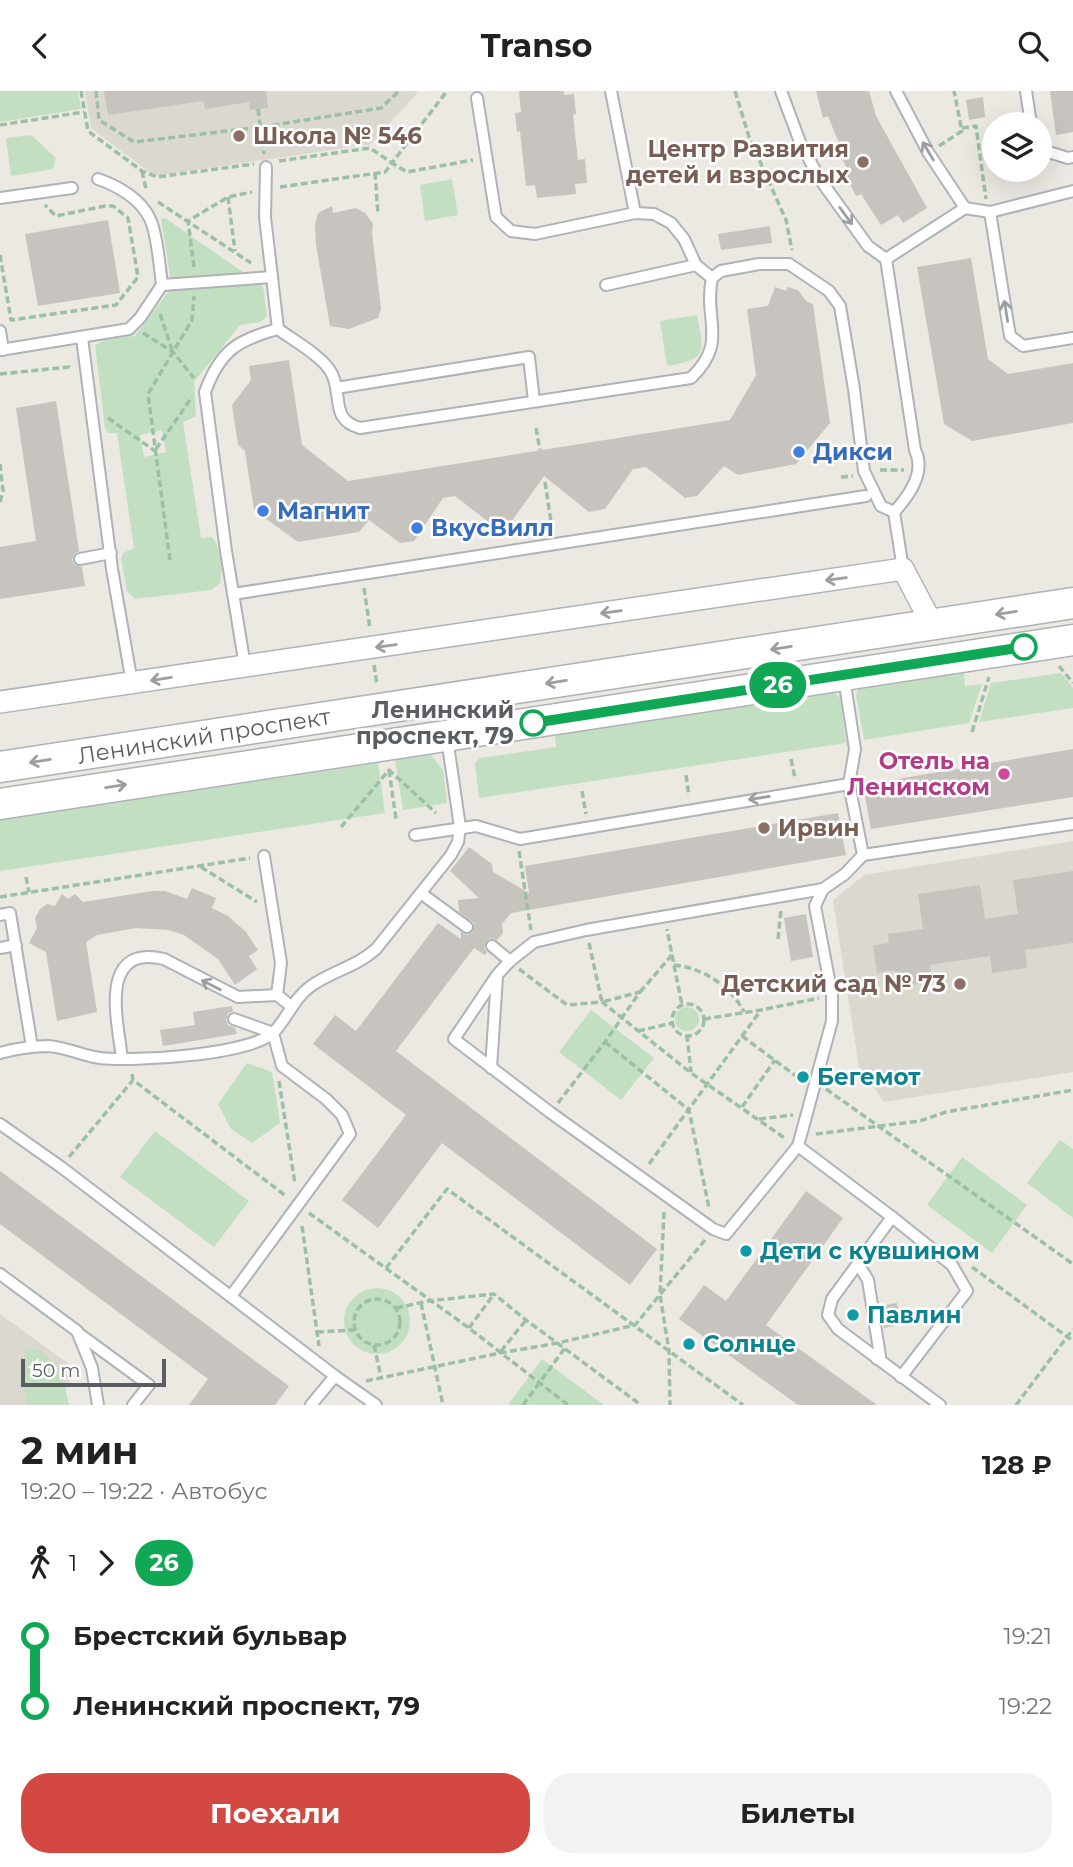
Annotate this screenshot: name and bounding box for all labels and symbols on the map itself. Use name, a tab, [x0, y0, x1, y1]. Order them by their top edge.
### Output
place label: Школа № 546	[253, 122, 422, 150]
marker: Школа № 546	[231, 128, 247, 144]
place label: Центр Развития детей и взрослых	[626, 135, 849, 189]
one-way arrow	[921, 141, 935, 161]
marker: Центр Развития детей и взрослых	[855, 154, 871, 170]
one-way arrow	[838, 206, 853, 225]
one-way arrow	[999, 300, 1012, 323]
place label: Дикси	[813, 438, 893, 466]
marker: Дикси	[791, 444, 807, 460]
place label: Магнит	[277, 497, 370, 525]
marker: Магнит	[255, 503, 271, 519]
place label: ВкусВилл	[431, 514, 554, 542]
marker: ВкусВилл	[409, 520, 425, 536]
one-way arrow	[825, 573, 848, 586]
one-way arrow	[600, 606, 623, 619]
one-way arrow	[995, 607, 1017, 620]
unlabelled marker	[1011, 634, 1037, 660]
one-way arrow	[375, 639, 397, 652]
one-way arrow	[770, 642, 793, 655]
line badge: 26	[746, 662, 810, 708]
one-way arrow	[150, 673, 172, 686]
one-way arrow	[545, 676, 568, 689]
place label: Ленинский проспект, 79	[356, 696, 514, 750]
street label: Ленинский проспект	[76, 702, 333, 770]
marker: Ленинский проспект, 79	[520, 710, 546, 736]
place label: Отель на Ленинском	[847, 747, 990, 801]
one-way arrow	[29, 755, 52, 768]
marker: Отель на Ленинском	[996, 766, 1012, 782]
one-way arrow	[104, 780, 127, 793]
one-way arrow	[748, 792, 771, 805]
place label: Ирвин	[778, 814, 859, 842]
marker: Ирвин	[756, 820, 772, 836]
place label: Детский сад № 73	[721, 970, 946, 998]
marker: Детский сад № 73	[952, 976, 968, 992]
one-way arrow	[201, 977, 222, 991]
place label: Бегемот	[817, 1063, 921, 1091]
marker: Бегемот	[795, 1069, 811, 1085]
place label: Дети с кувшином	[760, 1237, 980, 1265]
marker: Дети с кувшином	[738, 1243, 754, 1259]
place label: Павлин	[867, 1301, 961, 1329]
marker: Павлин	[845, 1307, 861, 1323]
place label: Солнце	[703, 1330, 796, 1358]
marker: Солнце	[681, 1336, 697, 1352]
scale bar	[21, 1356, 166, 1388]

